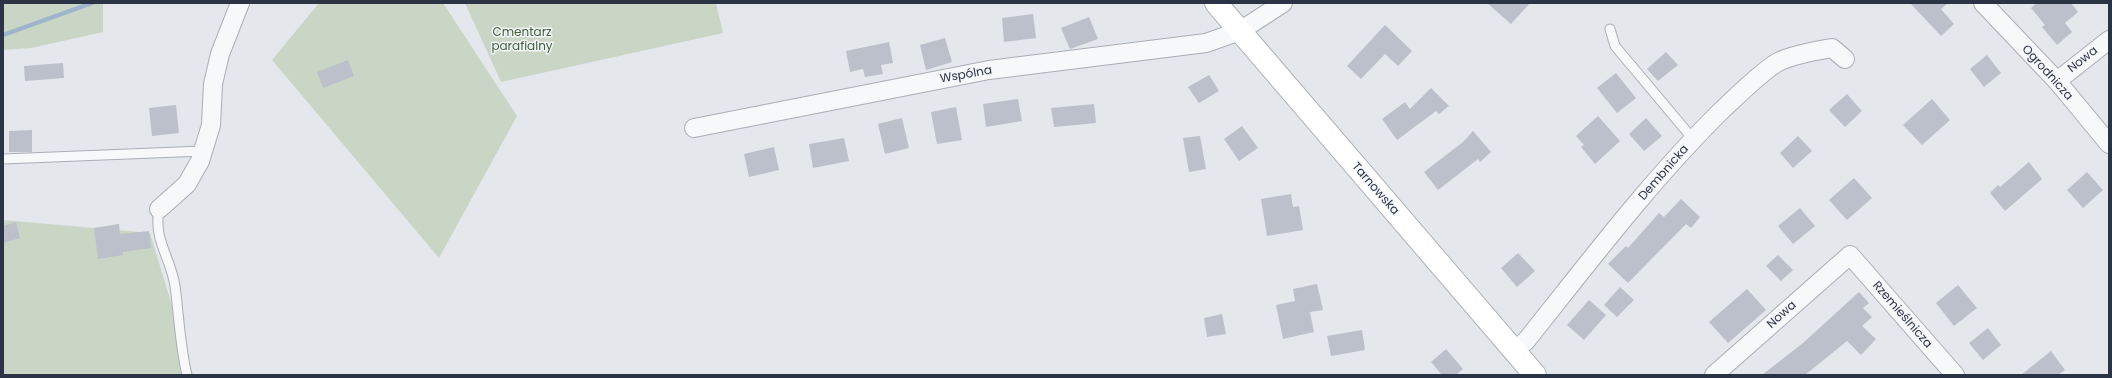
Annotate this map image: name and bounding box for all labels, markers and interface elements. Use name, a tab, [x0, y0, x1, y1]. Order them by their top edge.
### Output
park label: Cmentarz parafialny	[491, 26, 553, 54]
street label: Ogrodnicza	[2018, 42, 2076, 104]
street label: Nowa	[2065, 44, 2101, 76]
street label: Wspólna	[939, 63, 993, 87]
street label: Dembnicka	[1636, 142, 1692, 204]
street label: Tarnowska	[1348, 160, 1402, 218]
street label: Rzemieślnicza	[1869, 279, 1935, 351]
street label: Nowa	[1765, 298, 1799, 332]

